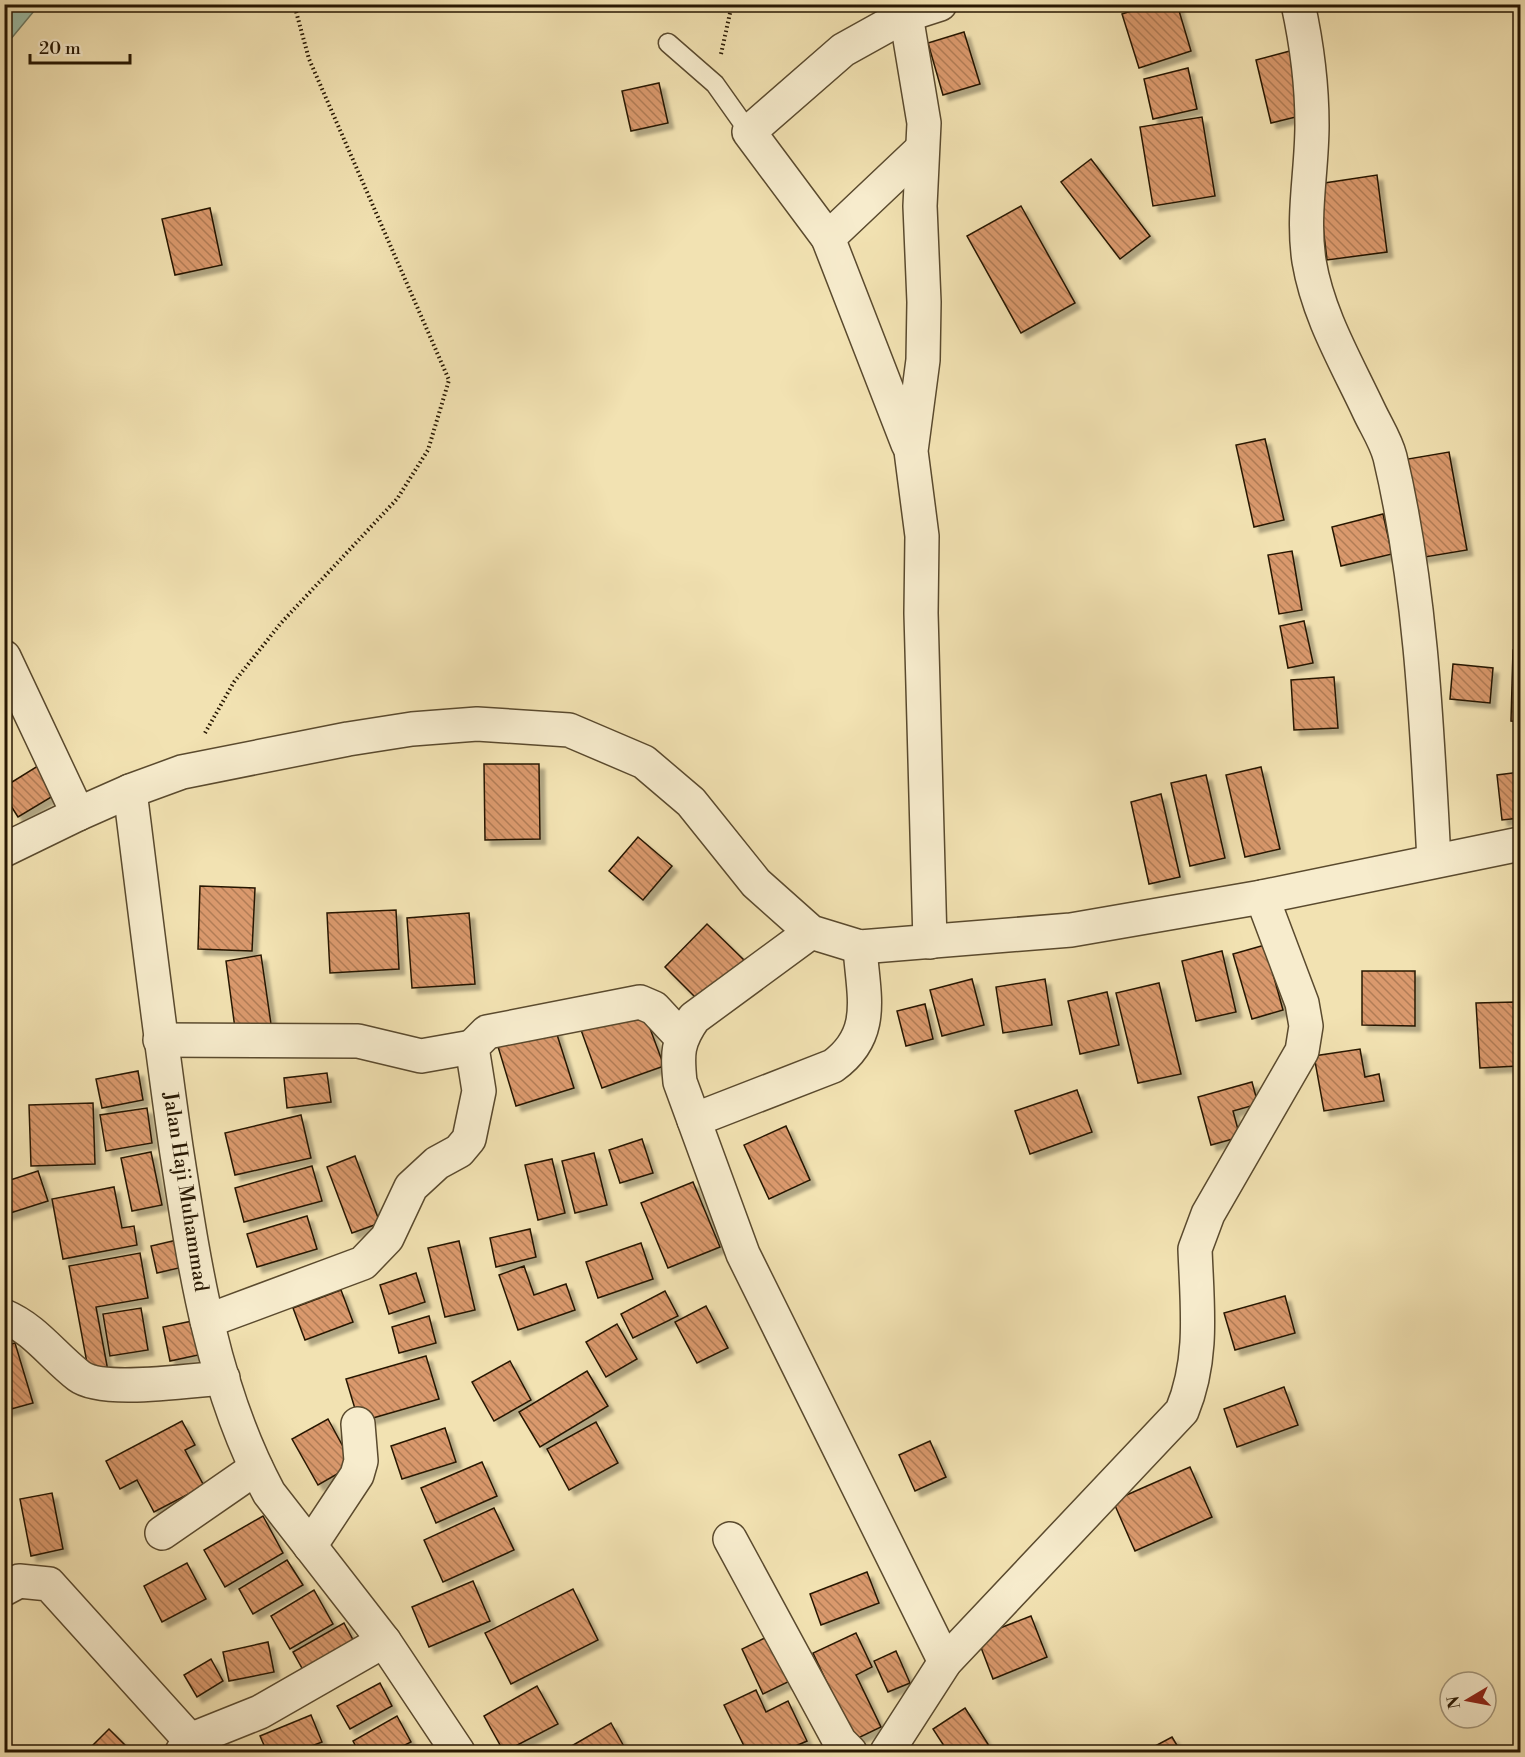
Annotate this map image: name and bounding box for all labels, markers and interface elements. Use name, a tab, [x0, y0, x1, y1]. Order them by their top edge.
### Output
scale bar	[30, 27, 130, 65]
text: 20 m	[39, 37, 81, 60]
street label: Jalan Haji Muhammad	[157, 1089, 213, 1294]
north arrow	[1438, 1670, 1498, 1730]
text: N	[1443, 1694, 1465, 1710]

